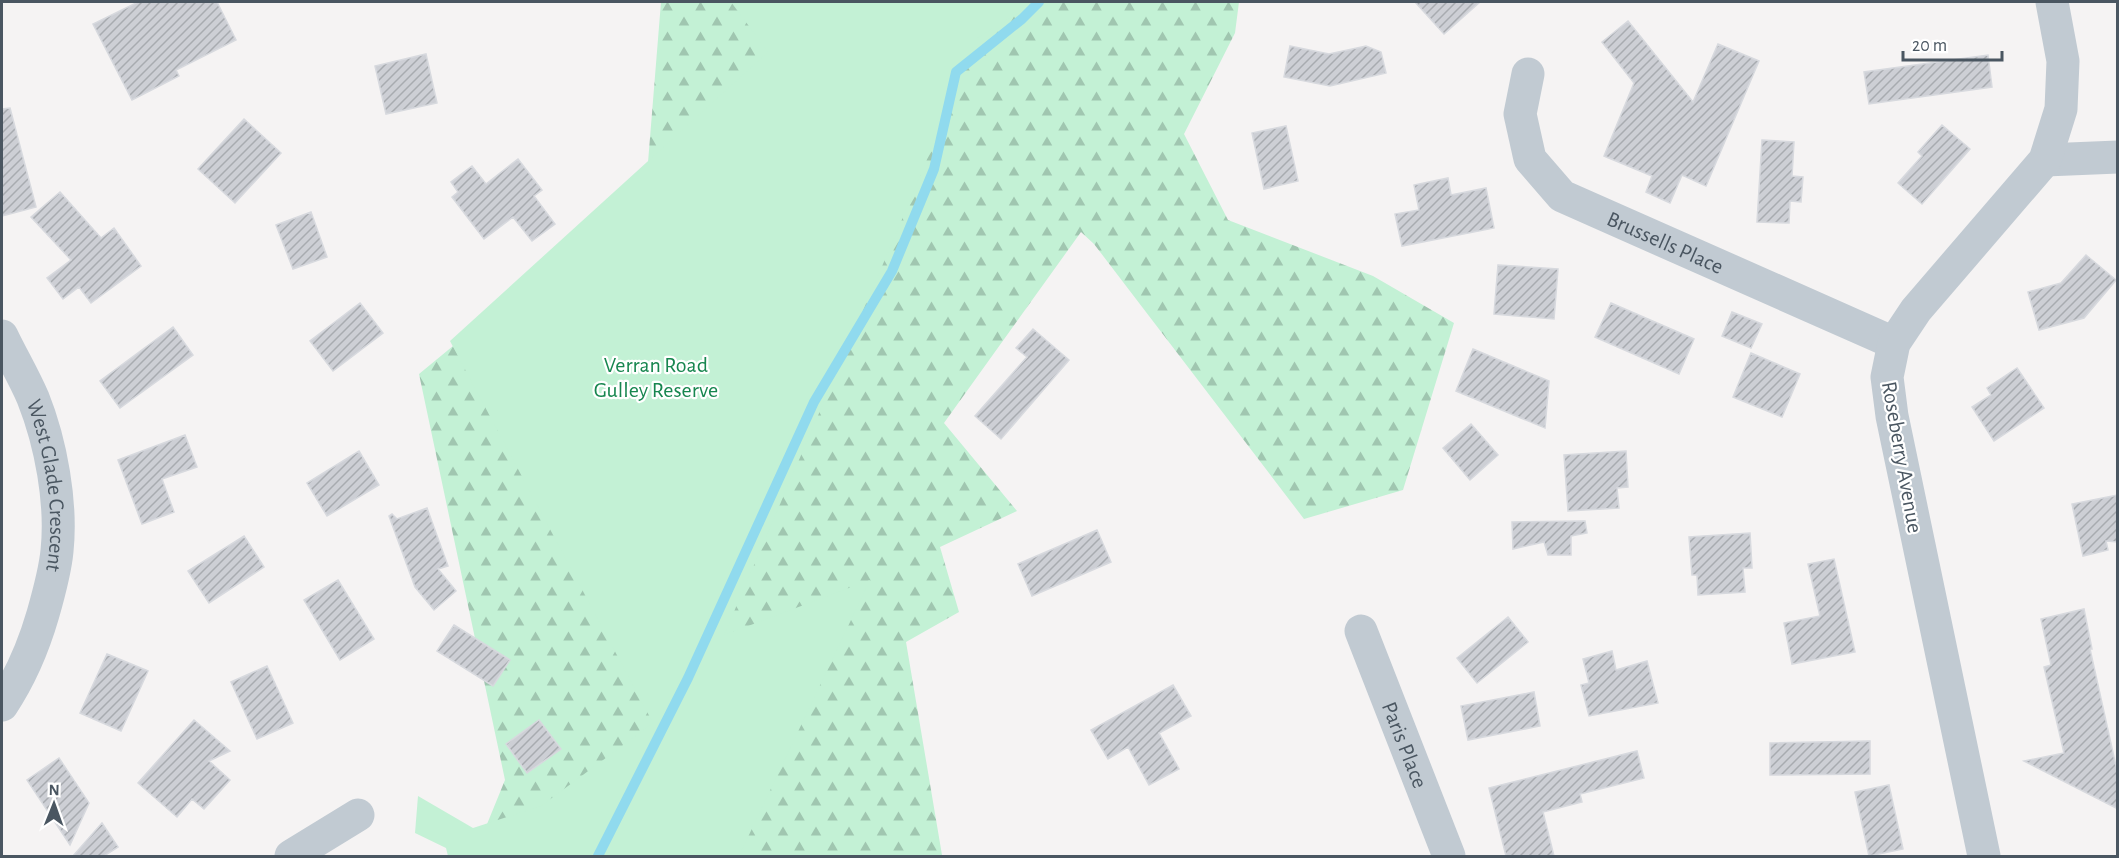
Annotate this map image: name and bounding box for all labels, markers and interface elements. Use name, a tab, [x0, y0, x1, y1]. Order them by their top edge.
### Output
scale bar	[1903, 24, 2002, 62]
text: 20 m	[1912, 37, 1947, 55]
street label: Brussells Place	[1604, 207, 1727, 278]
park label: Verran Road Gulley Reserve	[594, 354, 718, 401]
street label: Roseberry Avenue	[1878, 380, 1926, 535]
street label: West Glade Crescent	[23, 397, 68, 573]
street label: Paris Place	[1378, 699, 1431, 791]
north arrow	[24, 774, 84, 834]
text: N	[49, 782, 60, 798]

